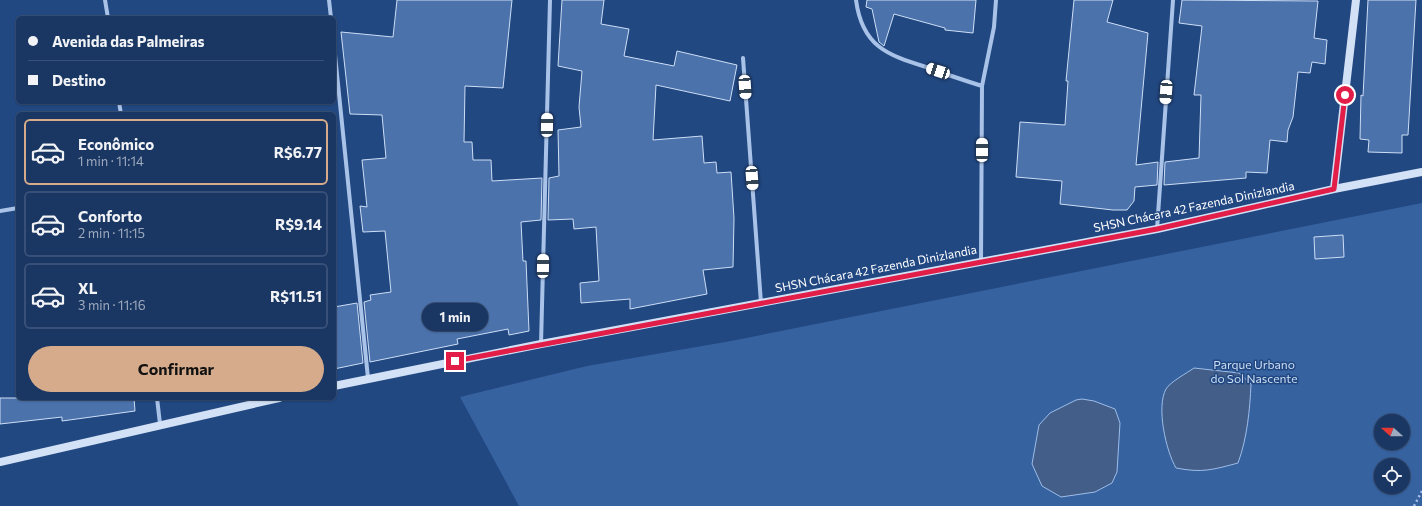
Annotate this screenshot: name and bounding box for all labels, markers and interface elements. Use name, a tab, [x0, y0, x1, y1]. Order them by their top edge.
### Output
text: Avenida das Palmeiras	[52, 32, 205, 50]
car	[925, 62, 951, 80]
text: Destino	[52, 71, 106, 89]
car	[738, 75, 752, 99]
car	[1159, 80, 1173, 104]
route start	[1336, 86, 1354, 104]
car	[541, 113, 553, 137]
icon: car	[30, 134, 66, 170]
text: Econômico	[78, 135, 154, 153]
car	[976, 138, 988, 162]
text: R$6.77	[274, 143, 322, 161]
text: 1 min · 11:14	[78, 153, 144, 169]
car	[745, 166, 759, 190]
street label: SHSN Chácara 42 Fazenda Dinizlandia	[1092, 178, 1296, 234]
icon: car	[30, 206, 66, 242]
text: Conforto	[78, 207, 142, 225]
text: R$9.14	[275, 215, 322, 233]
text: 2 min · 11:15	[78, 225, 145, 241]
street label: SHSN Chácara 42 Fazenda Dinizlandia	[774, 242, 978, 294]
car	[537, 254, 549, 278]
icon: car	[30, 278, 66, 314]
text: XL	[78, 279, 97, 297]
text: R$11.51	[270, 287, 322, 305]
text: 3 min · 11:16	[78, 297, 146, 313]
callout: 1 min	[422, 303, 488, 331]
text: 1 min	[440, 309, 470, 325]
button: Confirmar	[28, 346, 324, 392]
route end	[446, 352, 464, 370]
park label: Parque Urbano do Sol Nascente	[1210, 357, 1298, 385]
north arrow	[1374, 414, 1410, 450]
map controls	[1374, 414, 1410, 494]
button: locate	[1374, 458, 1410, 494]

